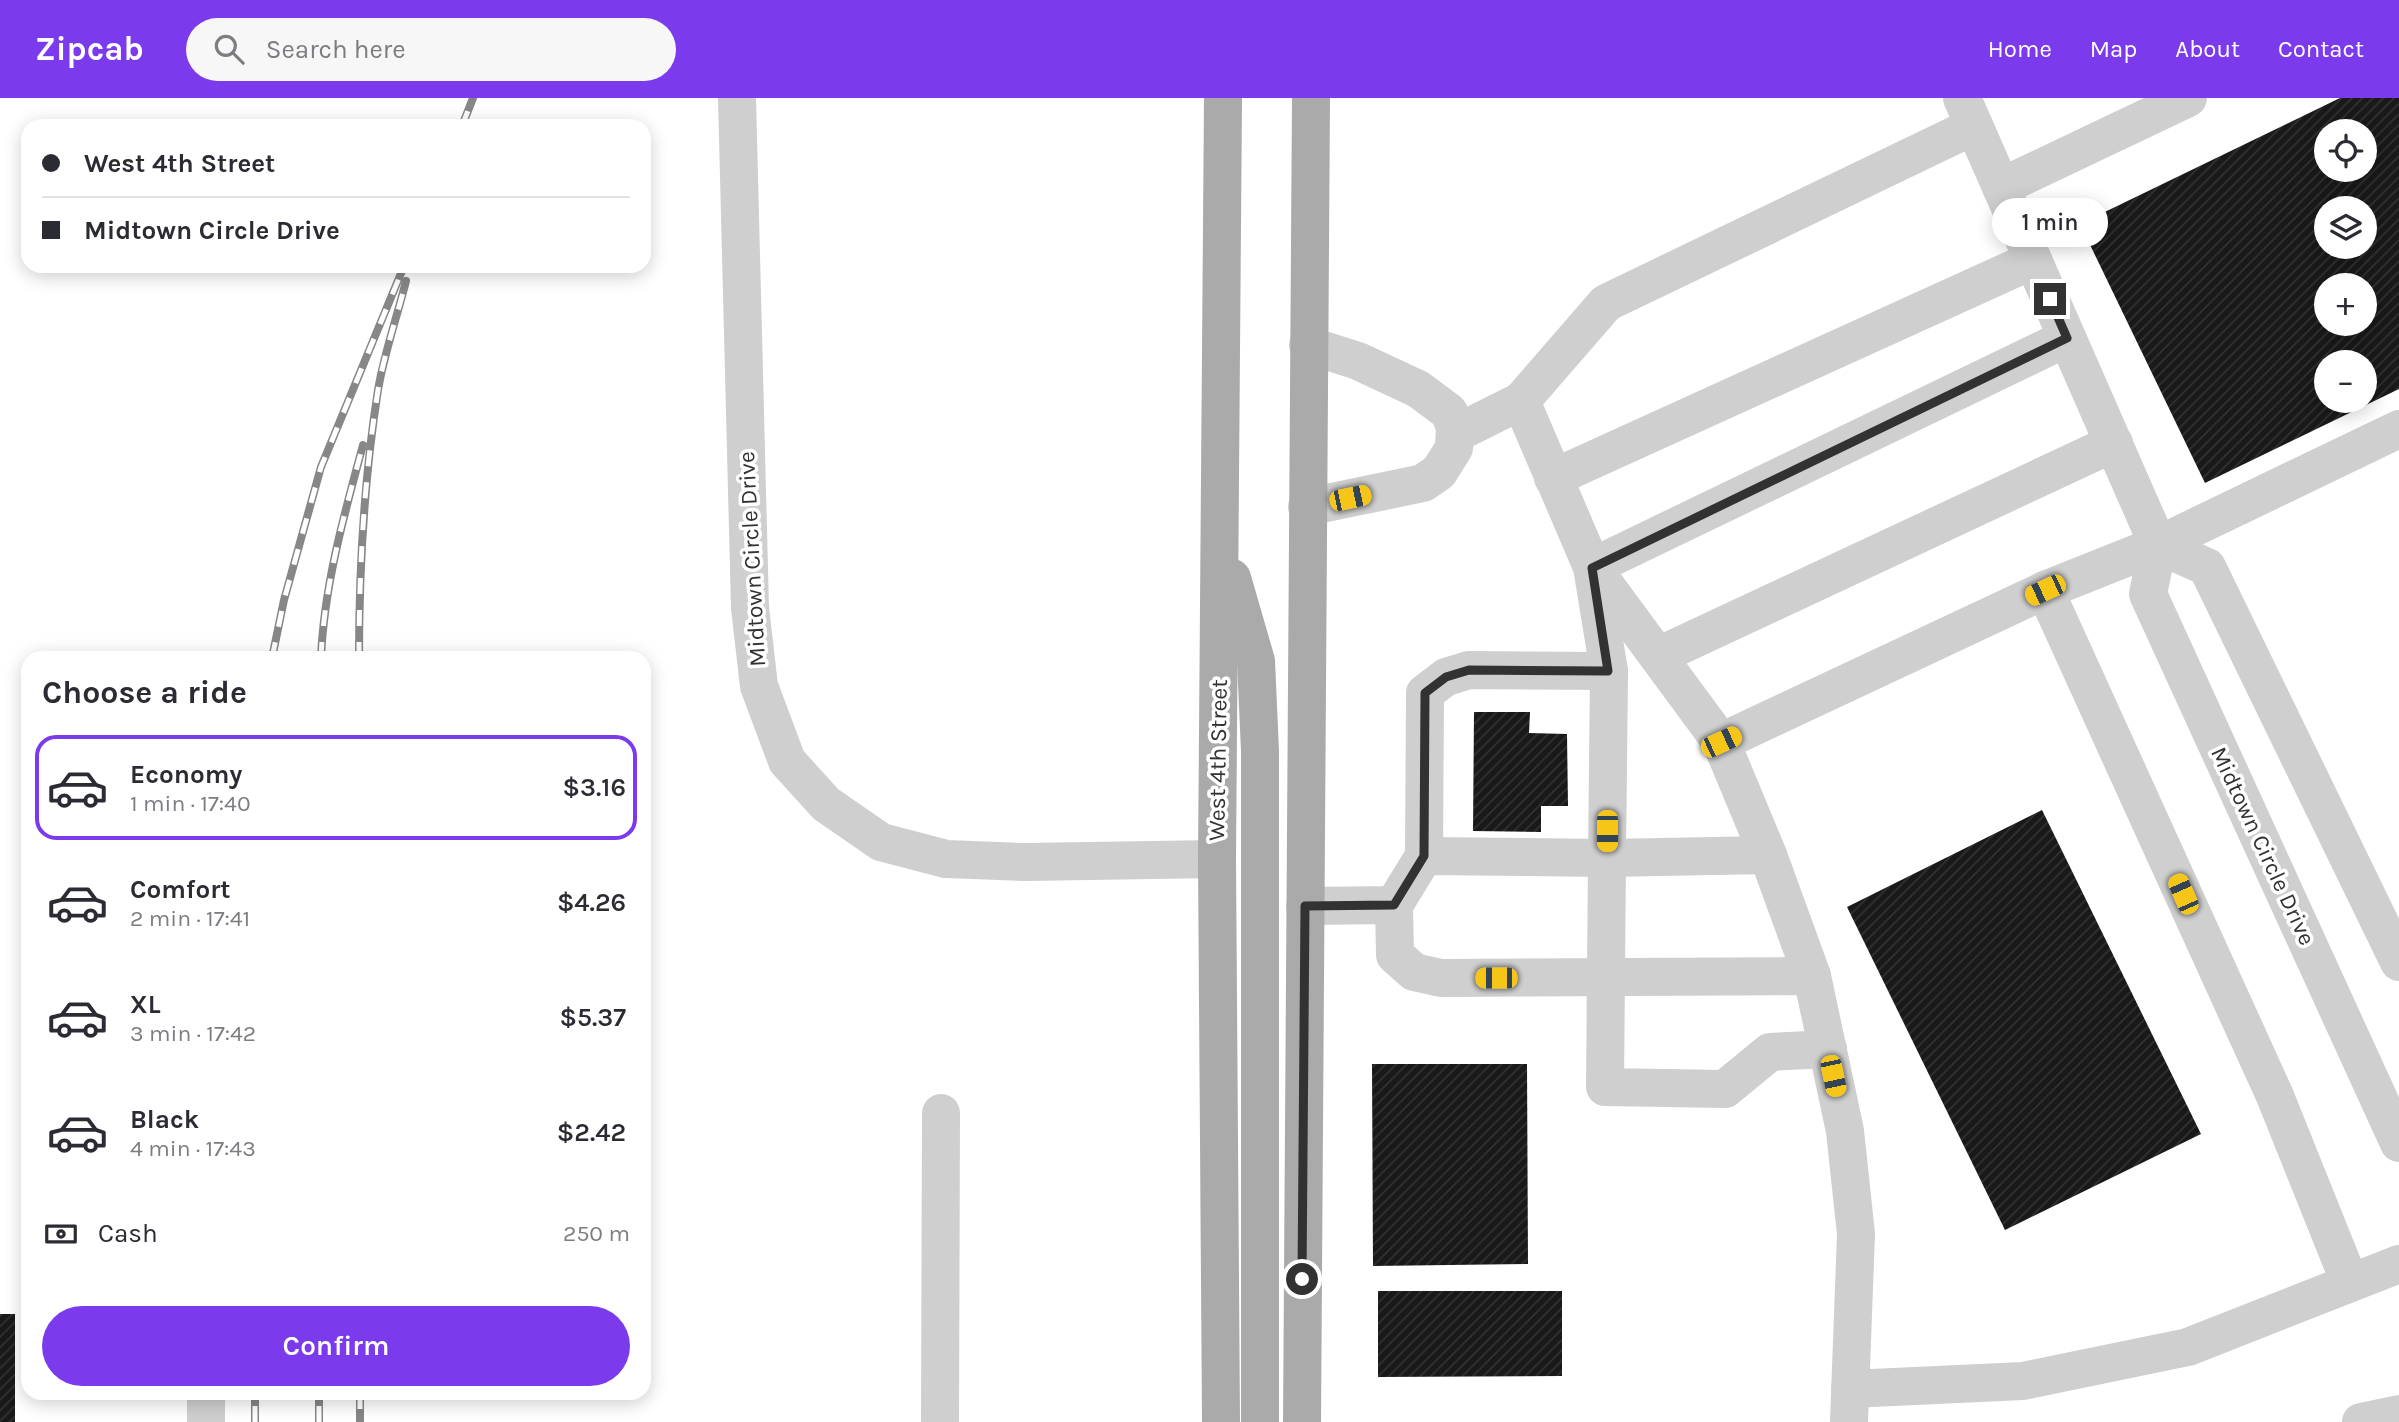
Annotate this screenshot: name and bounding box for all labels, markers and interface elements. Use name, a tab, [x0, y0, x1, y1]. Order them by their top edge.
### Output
search box	[186, 18, 676, 81]
text: Zipcab	[35, 30, 144, 68]
icon: search	[210, 30, 248, 68]
text: Search here	[266, 34, 406, 65]
text: Home	[1988, 35, 2052, 63]
text: Map	[2090, 35, 2137, 63]
text: About	[2175, 35, 2240, 63]
text: Contact	[2278, 35, 2364, 63]
map controls	[2314, 119, 2377, 413]
button: locate	[2314, 119, 2377, 182]
text: West 4th Street	[84, 148, 275, 179]
button: layers	[2314, 196, 2377, 259]
callout: 1 min	[1992, 198, 2108, 246]
text: 1 min	[2021, 209, 2079, 236]
text: Midtown Circle Drive	[84, 215, 340, 246]
button: +	[2314, 273, 2377, 336]
route end	[2034, 283, 2066, 315]
button: −	[2314, 350, 2377, 413]
street label: Midtown Circle Drive	[733, 451, 771, 667]
car	[1328, 483, 1373, 513]
car	[2022, 572, 2069, 608]
text: Choose a ride	[42, 674, 247, 711]
street label: West 4th Street	[1203, 679, 1233, 841]
car	[1698, 724, 1745, 760]
street label: Midtown Circle Drive	[2205, 743, 2321, 949]
icon: car	[46, 756, 109, 819]
text: Economy	[130, 759, 242, 790]
text: $3.16	[563, 772, 626, 803]
text: 1 min · 17:40	[130, 790, 251, 817]
car	[1597, 810, 1618, 852]
icon: car	[46, 871, 109, 934]
car	[2165, 871, 2202, 917]
text: Comfort	[130, 874, 231, 905]
text: $4.26	[557, 887, 626, 918]
text: 2 min · 17:41	[130, 905, 250, 932]
car	[1476, 968, 1518, 989]
icon: car	[46, 986, 109, 1049]
text: XL	[130, 989, 161, 1020]
text: $5.37	[559, 1002, 626, 1033]
text: 3 min · 17:42	[130, 1020, 256, 1047]
car	[1819, 1053, 1848, 1099]
icon: car	[46, 1101, 109, 1164]
text: Black	[130, 1104, 199, 1135]
text: $2.42	[557, 1117, 626, 1148]
text: 4 min · 17:43	[130, 1135, 256, 1162]
icon: cash	[42, 1215, 80, 1253]
text: Cash	[98, 1218, 158, 1249]
text: 250 m	[563, 1220, 630, 1247]
route start	[1286, 1263, 1318, 1295]
button: Confirm	[42, 1306, 630, 1386]

